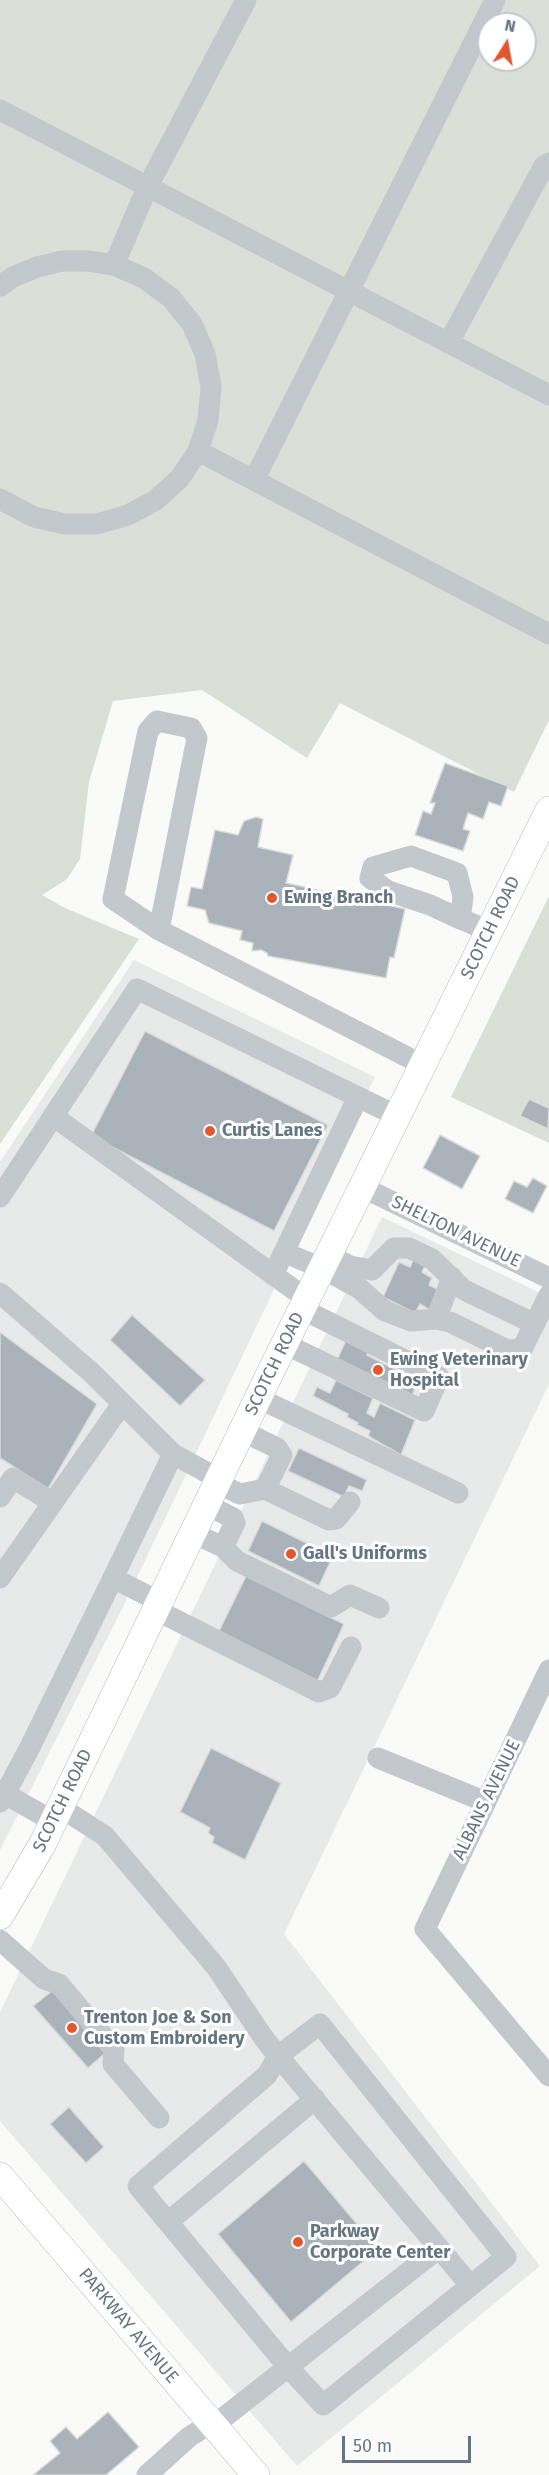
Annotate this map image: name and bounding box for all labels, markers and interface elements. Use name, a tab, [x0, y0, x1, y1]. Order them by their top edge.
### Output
north arrow	[477, 12, 537, 72]
text: N	[503, 15, 517, 36]
street label: SCOTCH ROAD	[457, 873, 525, 983]
place label: Ewing Branch	[284, 887, 393, 909]
marker: Ewing Branch	[265, 891, 279, 905]
place label: Curtis Lanes	[222, 1120, 322, 1142]
marker: Curtis Lanes	[203, 1124, 217, 1138]
street label: SHELTON AVENUE	[388, 1191, 524, 1273]
street label: SCOTCH ROAD	[241, 1309, 309, 1419]
place label: Ewing Veterinary Hospital	[390, 1349, 528, 1392]
marker: Ewing Veterinary Hospital	[371, 1363, 385, 1377]
place label: Gall's Uniforms	[303, 1543, 427, 1565]
marker: Gall's Uniforms	[284, 1547, 298, 1561]
street label: ALBANS AVENUE	[449, 1736, 525, 1864]
street label: SCOTCH ROAD	[29, 1746, 97, 1856]
place label: Trenton Joe & Son Custom Embroidery	[84, 2007, 244, 2050]
marker: Trenton Joe & Son Custom Embroidery	[65, 2021, 79, 2035]
place label: Parkway Corporate Center	[310, 2221, 450, 2264]
marker: Parkway Corporate Center	[291, 2235, 305, 2249]
street label: PARKWAY AVENUE	[74, 2264, 182, 2388]
scale bar	[345, 2424, 474, 2462]
text: 50 m	[353, 2435, 392, 2457]

